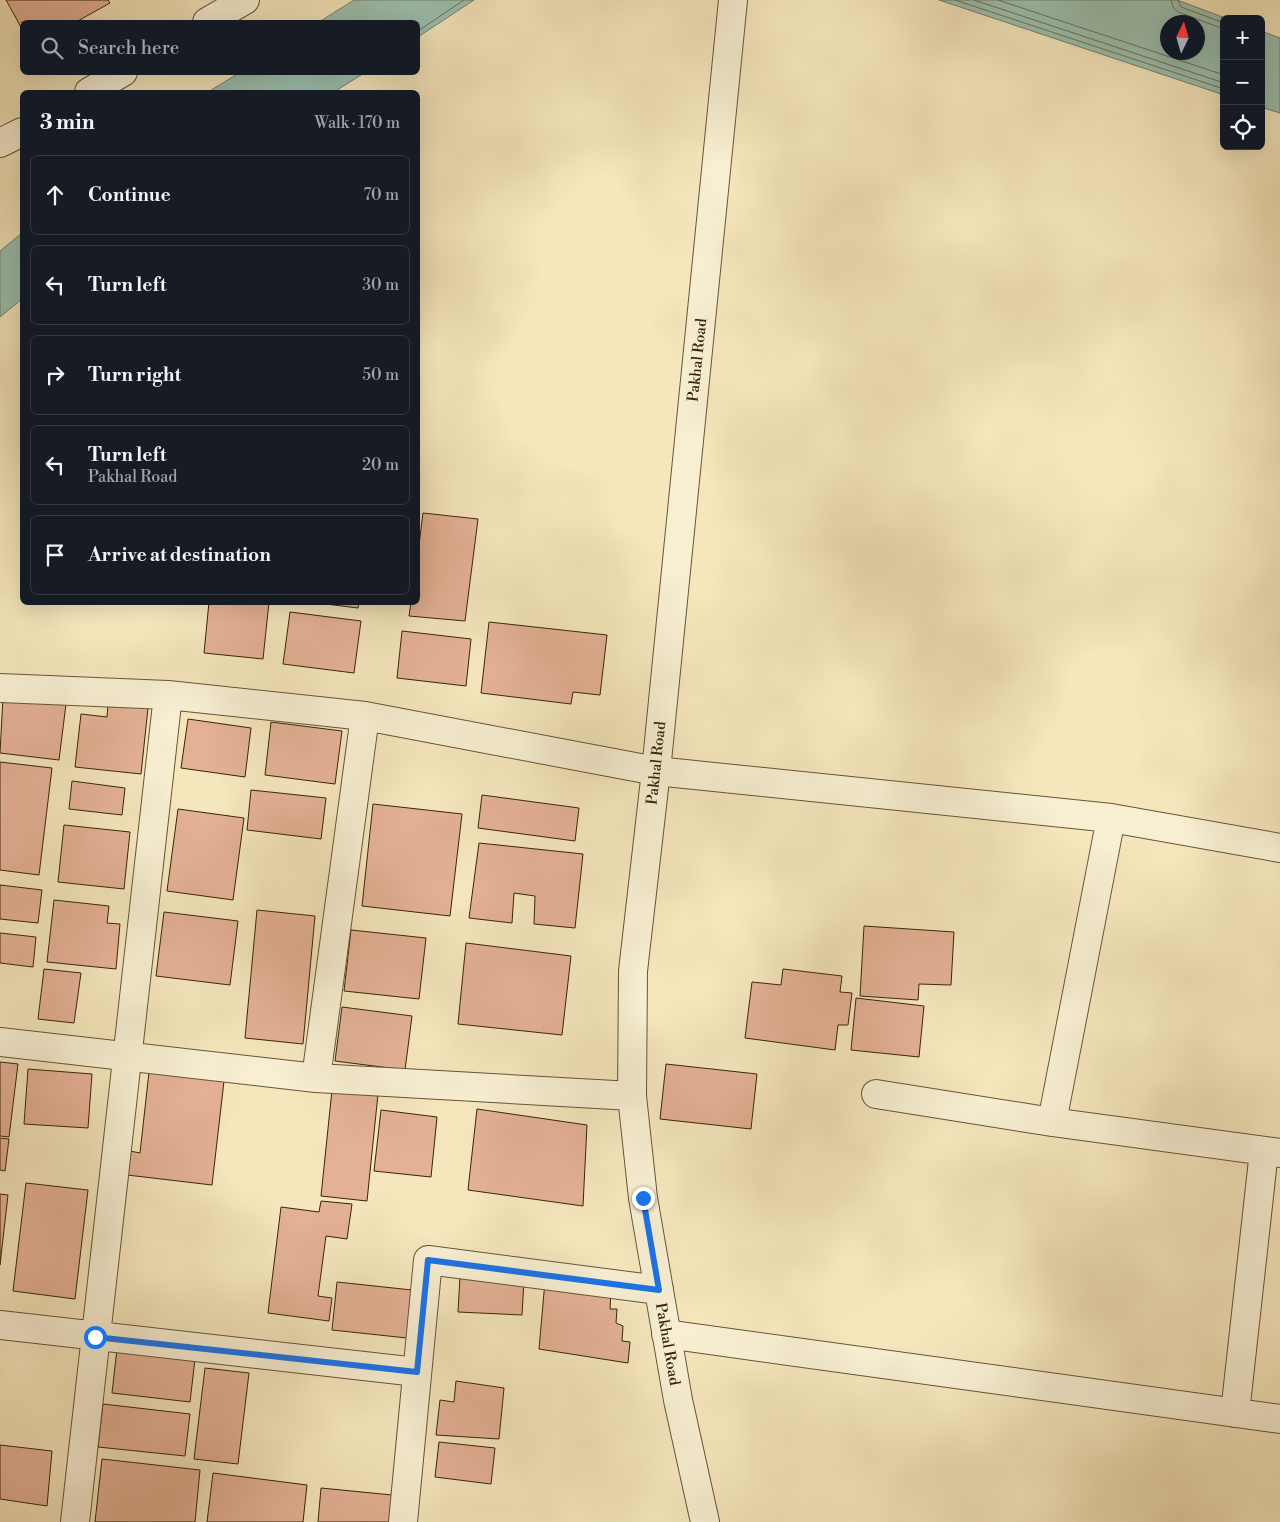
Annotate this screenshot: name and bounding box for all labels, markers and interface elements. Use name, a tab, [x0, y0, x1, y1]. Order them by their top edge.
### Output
north arrow	[1160, 15, 1205, 60]
map controls	[1220, 15, 1265, 150]
button: +	[1220, 15, 1265, 60]
search box	[20, 20, 420, 75]
icon: search	[38, 34, 66, 62]
text: Search here	[78, 36, 179, 60]
button: −	[1220, 60, 1265, 105]
button: locate	[1220, 105, 1265, 150]
text: 3 min	[40, 110, 95, 136]
text: Walk · 170 m	[314, 113, 400, 133]
icon: ahead	[41, 181, 69, 209]
text: Continue	[88, 183, 171, 207]
text: 70 m	[363, 185, 399, 205]
icon: left	[41, 271, 69, 299]
text: Turn left	[88, 273, 167, 297]
text: 30 m	[362, 275, 399, 295]
street label: Pakhal Road	[684, 317, 711, 403]
icon: right	[41, 361, 69, 389]
text: Turn right	[88, 363, 181, 387]
text: 50 m	[362, 365, 399, 385]
text: Turn left	[88, 443, 167, 467]
icon: left	[41, 451, 69, 479]
text: 20 m	[362, 455, 399, 475]
text: Pakhal Road	[88, 467, 177, 487]
icon: arrive	[41, 541, 69, 569]
text: Arrive at destination	[88, 543, 271, 567]
street label: Pakhal Road	[643, 720, 670, 806]
route end	[632, 1187, 655, 1210]
street label: Pakhal Road	[651, 1301, 684, 1387]
route start	[84, 1326, 107, 1349]

